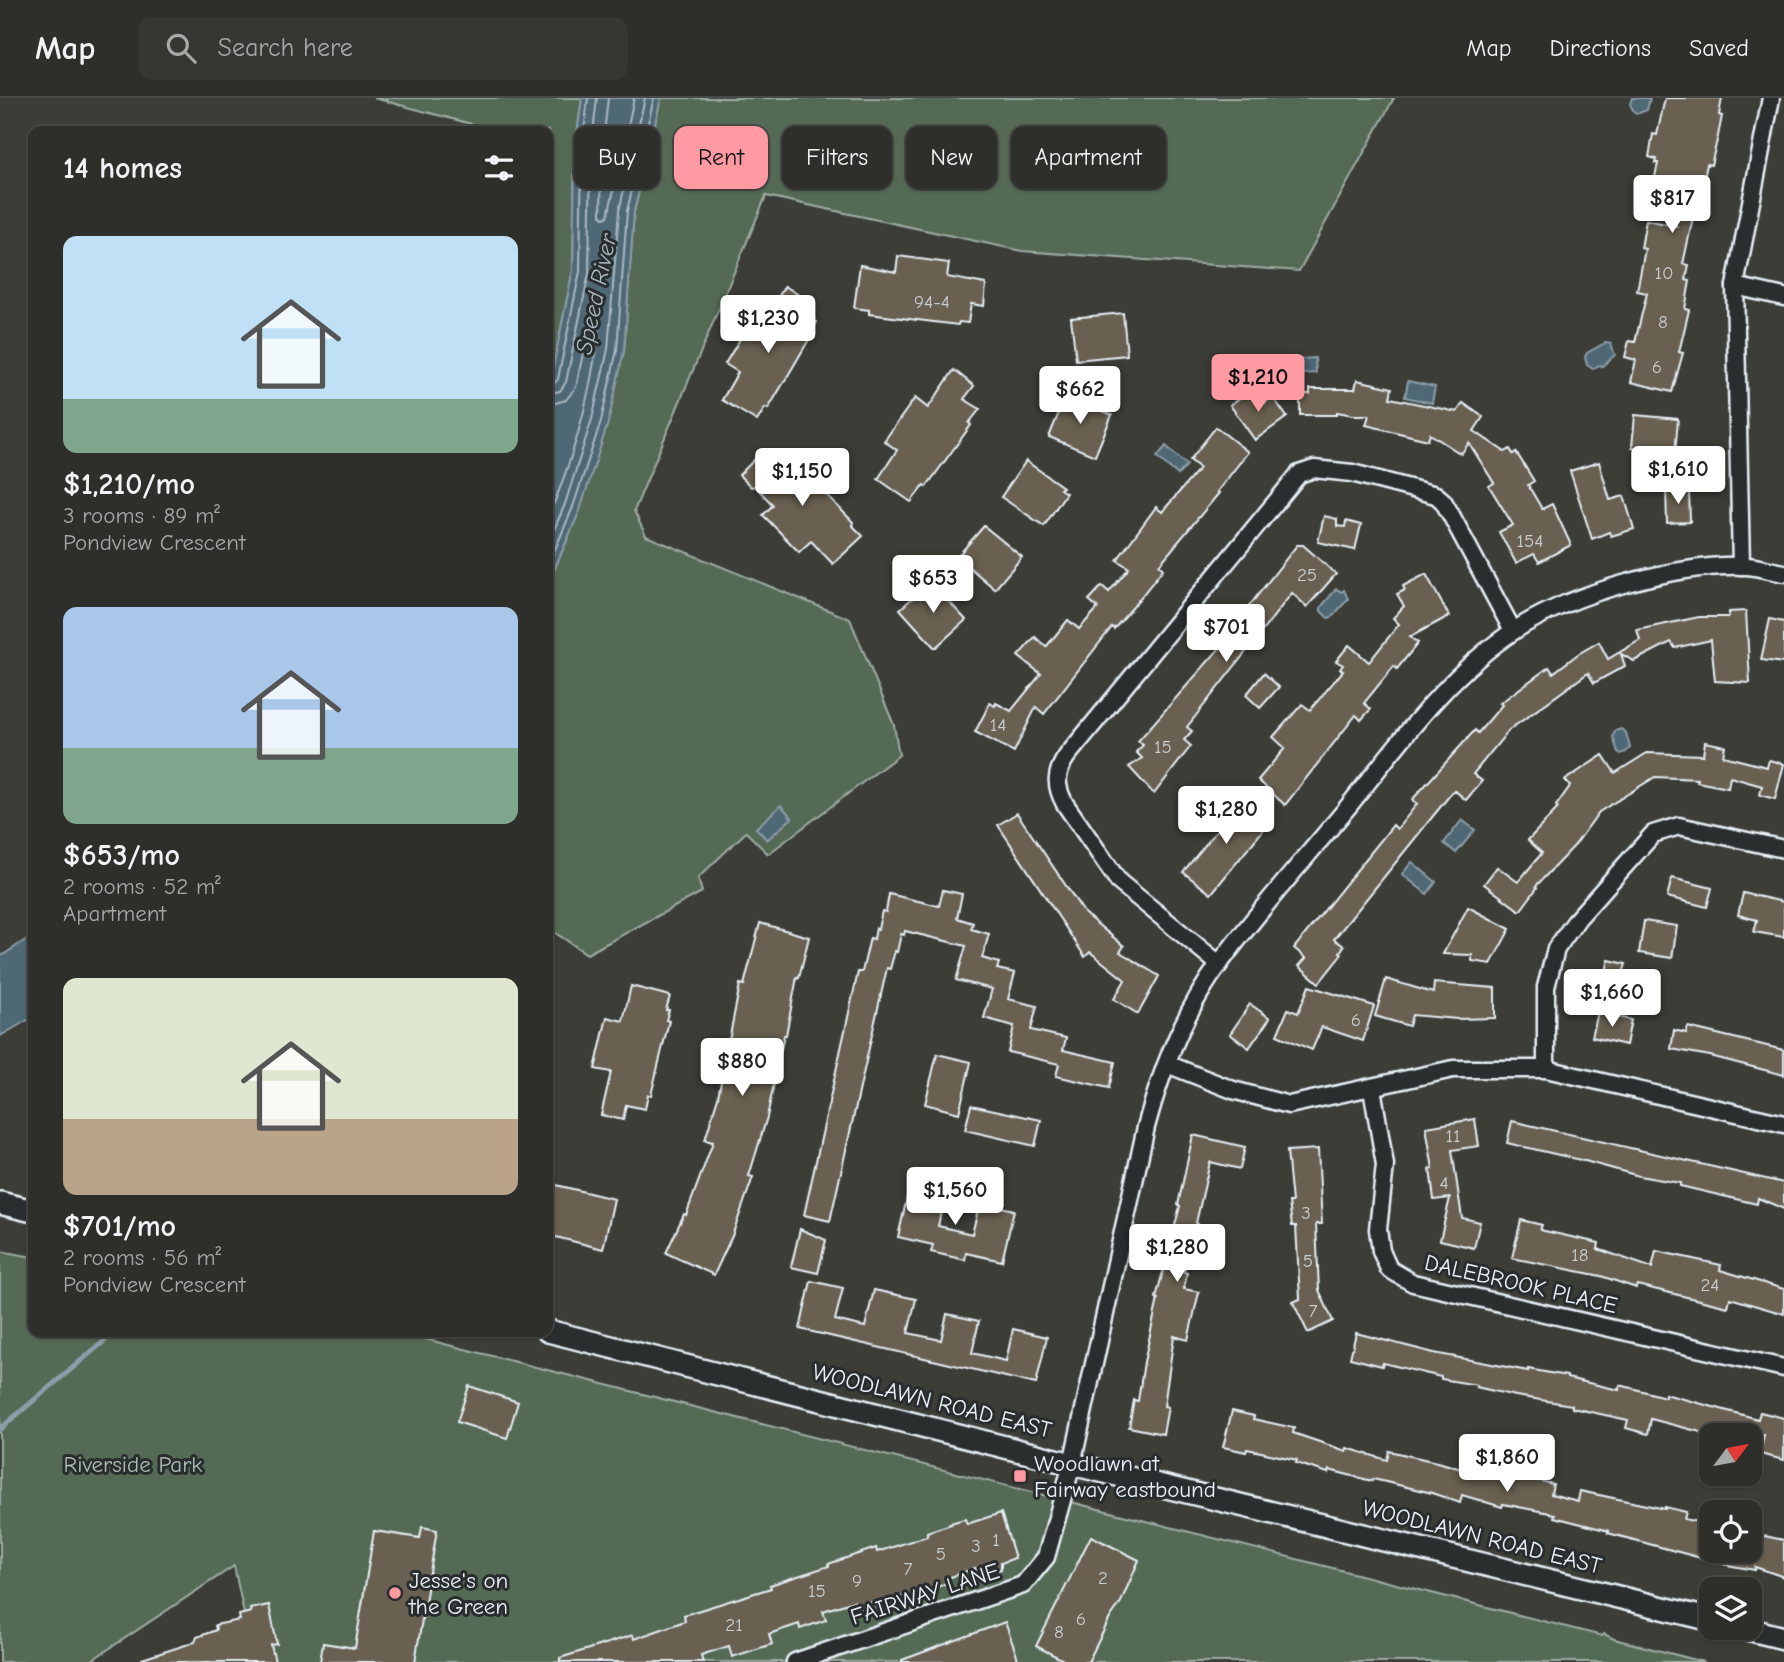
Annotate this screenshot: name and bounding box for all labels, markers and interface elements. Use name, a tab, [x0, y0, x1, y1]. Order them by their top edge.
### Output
search box	[138, 17, 628, 80]
text: Map	[35, 29, 96, 67]
icon: search	[162, 29, 200, 67]
text: Search here	[218, 33, 353, 63]
text: Map	[1466, 34, 1512, 62]
text: Directions	[1550, 34, 1651, 62]
text: Saved	[1689, 34, 1749, 62]
chip: Buy	[574, 126, 660, 189]
chip: Rent	[674, 126, 768, 189]
chip: Filters	[782, 126, 892, 189]
chip: New	[906, 126, 997, 189]
chip: Apartment	[1011, 126, 1166, 189]
icon: filters	[480, 149, 518, 187]
text: 14 homes	[63, 151, 182, 186]
pin: $817	[1631, 176, 1713, 235]
text: $817	[1649, 184, 1695, 211]
water label: Speed River	[570, 230, 623, 357]
house number: 10	[1654, 262, 1674, 284]
icon: home	[228, 281, 354, 407]
house number: 94-4	[914, 291, 950, 313]
pin: $1,230	[711, 296, 825, 355]
text: $1,230	[736, 304, 800, 331]
house number: 8	[1658, 311, 1668, 333]
pin: $1,210	[1201, 354, 1315, 414]
house number: 6	[1652, 356, 1662, 378]
text: $1,210	[1228, 363, 1288, 390]
pin: $662	[1039, 366, 1121, 426]
text: $662	[1055, 375, 1105, 402]
pin: $1,610	[1621, 446, 1735, 506]
pin: $1,150	[745, 448, 859, 508]
text: $1,610	[1647, 455, 1709, 482]
text: $1,150	[771, 457, 833, 484]
text: $1,210/mo	[63, 467, 195, 502]
text: 3 rooms · 89 m²	[63, 502, 220, 529]
text: Pondview Crescent	[63, 529, 246, 556]
house number: 154	[1516, 530, 1544, 552]
pin: $653	[892, 556, 974, 615]
text: $653	[908, 564, 958, 591]
house number: 25	[1297, 564, 1317, 586]
pin: $701	[1185, 604, 1267, 664]
text: $701	[1203, 613, 1249, 640]
icon: home	[228, 652, 354, 778]
house number: 14	[990, 714, 1006, 736]
house number: 15	[1154, 736, 1172, 758]
pin: $1,280	[1169, 786, 1283, 846]
text: $1,280	[1194, 795, 1258, 822]
text: $653/mo	[63, 838, 180, 873]
text: 2 rooms · 52 m²	[63, 873, 221, 900]
text: Apartment	[63, 900, 166, 927]
pin: $1,660	[1555, 970, 1669, 1029]
text: $1,660	[1580, 978, 1644, 1005]
house number: 6	[1351, 1009, 1361, 1031]
icon: home	[228, 1023, 354, 1149]
pin: $880	[701, 1038, 783, 1098]
text: $880	[717, 1047, 767, 1074]
house number: 11	[1445, 1125, 1461, 1147]
pin: $1,560	[898, 1168, 1012, 1227]
house number: 4	[1439, 1172, 1449, 1194]
text: $1,560	[923, 1176, 987, 1203]
house number: 3	[1301, 1202, 1311, 1224]
text: $701/mo	[63, 1209, 176, 1244]
pin: $1,280	[1120, 1224, 1234, 1284]
text: $1,280	[1145, 1233, 1209, 1260]
text: 2 rooms · 56 m²	[63, 1244, 221, 1271]
house number: 18	[1571, 1244, 1589, 1266]
street label: DALEBROOK PLACE	[1422, 1249, 1620, 1319]
house number: 5	[1303, 1250, 1313, 1272]
text: Pondview Crescent	[63, 1271, 246, 1298]
house number: 24	[1700, 1274, 1720, 1296]
house number: 7	[1309, 1300, 1318, 1322]
street label: WOODLAWN ROAD EAST	[810, 1358, 1054, 1444]
north arrow	[1699, 1423, 1762, 1486]
map controls	[1699, 1423, 1762, 1640]
pin: $1,860	[1450, 1434, 1564, 1494]
text: $1,860	[1475, 1443, 1539, 1470]
place label: Woodlawn at Fairway eastbound	[1034, 1450, 1216, 1503]
park label: Riverside Park	[64, 1451, 202, 1478]
marker: Woodlawn at Fairway eastbound	[1012, 1468, 1028, 1484]
street label: WOODLAWN ROAD EAST	[1360, 1494, 1604, 1580]
button: locate	[1699, 1500, 1762, 1563]
house number: 1	[992, 1529, 1000, 1551]
house number: 3	[971, 1535, 981, 1557]
house number: 5	[936, 1543, 946, 1565]
street label: FAIRWAY LANE	[847, 1557, 1003, 1631]
house number: 7	[904, 1558, 913, 1580]
place label: Jesse's on the Green	[408, 1567, 508, 1620]
house number: 2	[1098, 1567, 1108, 1589]
house number: 9	[852, 1570, 862, 1592]
button: layers	[1699, 1577, 1762, 1640]
house number: 15	[808, 1580, 826, 1602]
marker: Jesse's on the Green	[387, 1585, 403, 1601]
house number: 6	[1076, 1608, 1086, 1630]
house number: 21	[725, 1614, 743, 1636]
house number: 8	[1054, 1621, 1064, 1643]

